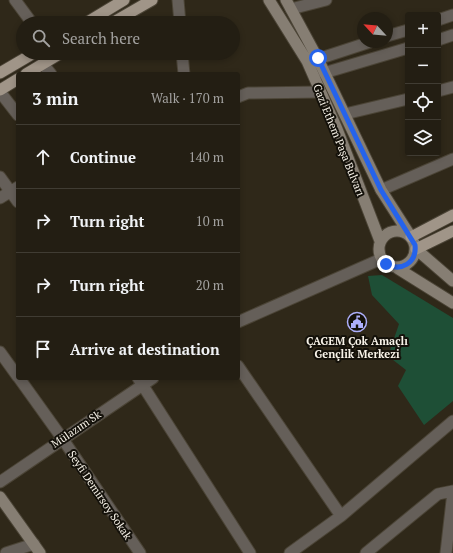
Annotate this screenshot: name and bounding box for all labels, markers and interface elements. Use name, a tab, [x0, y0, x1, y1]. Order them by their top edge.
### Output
north arrow	[357, 12, 393, 48]
map controls	[405, 12, 441, 156]
button: +	[405, 12, 441, 48]
search box	[16, 16, 240, 60]
icon: search	[30, 27, 52, 49]
text: Search here	[62, 28, 140, 48]
button: −	[405, 48, 441, 84]
route start	[309, 49, 327, 67]
street label: Gazi Ethem Paşa Bulvarı	[310, 82, 368, 198]
button: locate	[405, 84, 441, 120]
text: 3 min	[32, 87, 79, 110]
text: Walk · 170 m	[151, 89, 224, 107]
button: layers	[405, 120, 441, 156]
icon: ahead	[32, 146, 54, 168]
text: Continue	[70, 147, 136, 167]
text: 140 m	[189, 148, 224, 166]
icon: right	[32, 210, 54, 232]
text: Turn right	[70, 211, 145, 231]
text: 10 m	[196, 212, 224, 230]
route end	[377, 255, 395, 273]
icon: right	[32, 274, 54, 296]
text: Turn right	[70, 275, 145, 295]
text: 20 m	[196, 276, 224, 294]
public building icon: ÇAGEM Çok Amaçlı Gençlik Merkezi	[346, 311, 368, 333]
place label: ÇAGEM Çok Amaçlı Gençlik Merkezi	[306, 334, 408, 361]
icon: arrive	[32, 338, 54, 360]
text: Arrive at destination	[70, 339, 220, 359]
street label: Mülazım Sk	[48, 407, 104, 451]
street label: Seyfi Demirsoy Sokak	[65, 448, 135, 542]

